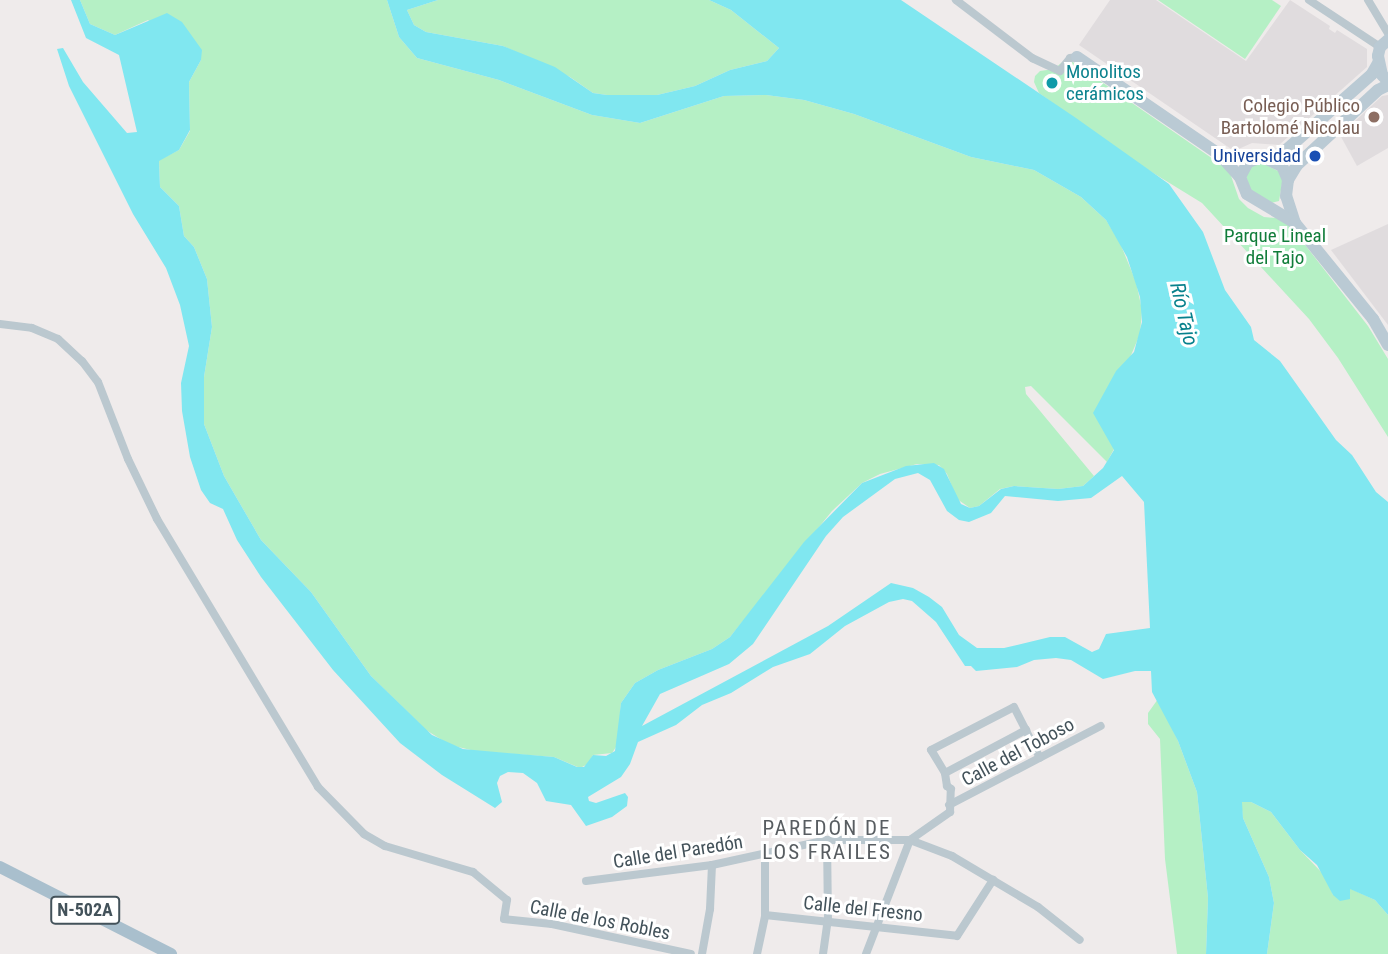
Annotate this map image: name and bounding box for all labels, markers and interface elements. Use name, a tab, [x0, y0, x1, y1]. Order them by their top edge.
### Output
place label: Monolitos cerámicos	[1066, 61, 1144, 105]
marker: Monolitos cerámicos	[1044, 75, 1060, 91]
place label: Colegio Público Bartolomé Nicolau	[1221, 95, 1360, 139]
marker: Colegio Público Bartolomé Nicolau	[1366, 109, 1382, 125]
place label: Universidad	[1213, 145, 1301, 167]
marker: Universidad	[1307, 148, 1323, 164]
park label: Parque Lineal del Tajo	[1224, 225, 1326, 269]
water label: Río Tajo	[1164, 280, 1204, 348]
street label: Calle del Toboso	[958, 713, 1078, 791]
district label: PAREDÓN DE LOS FRAILES	[764, 815, 890, 865]
street label: Calle del Paredón	[611, 830, 745, 874]
street label: Calle del Fresno	[802, 891, 924, 927]
street label: Calle de los Robles	[528, 895, 672, 945]
road number: N-502A	[50, 896, 120, 925]

